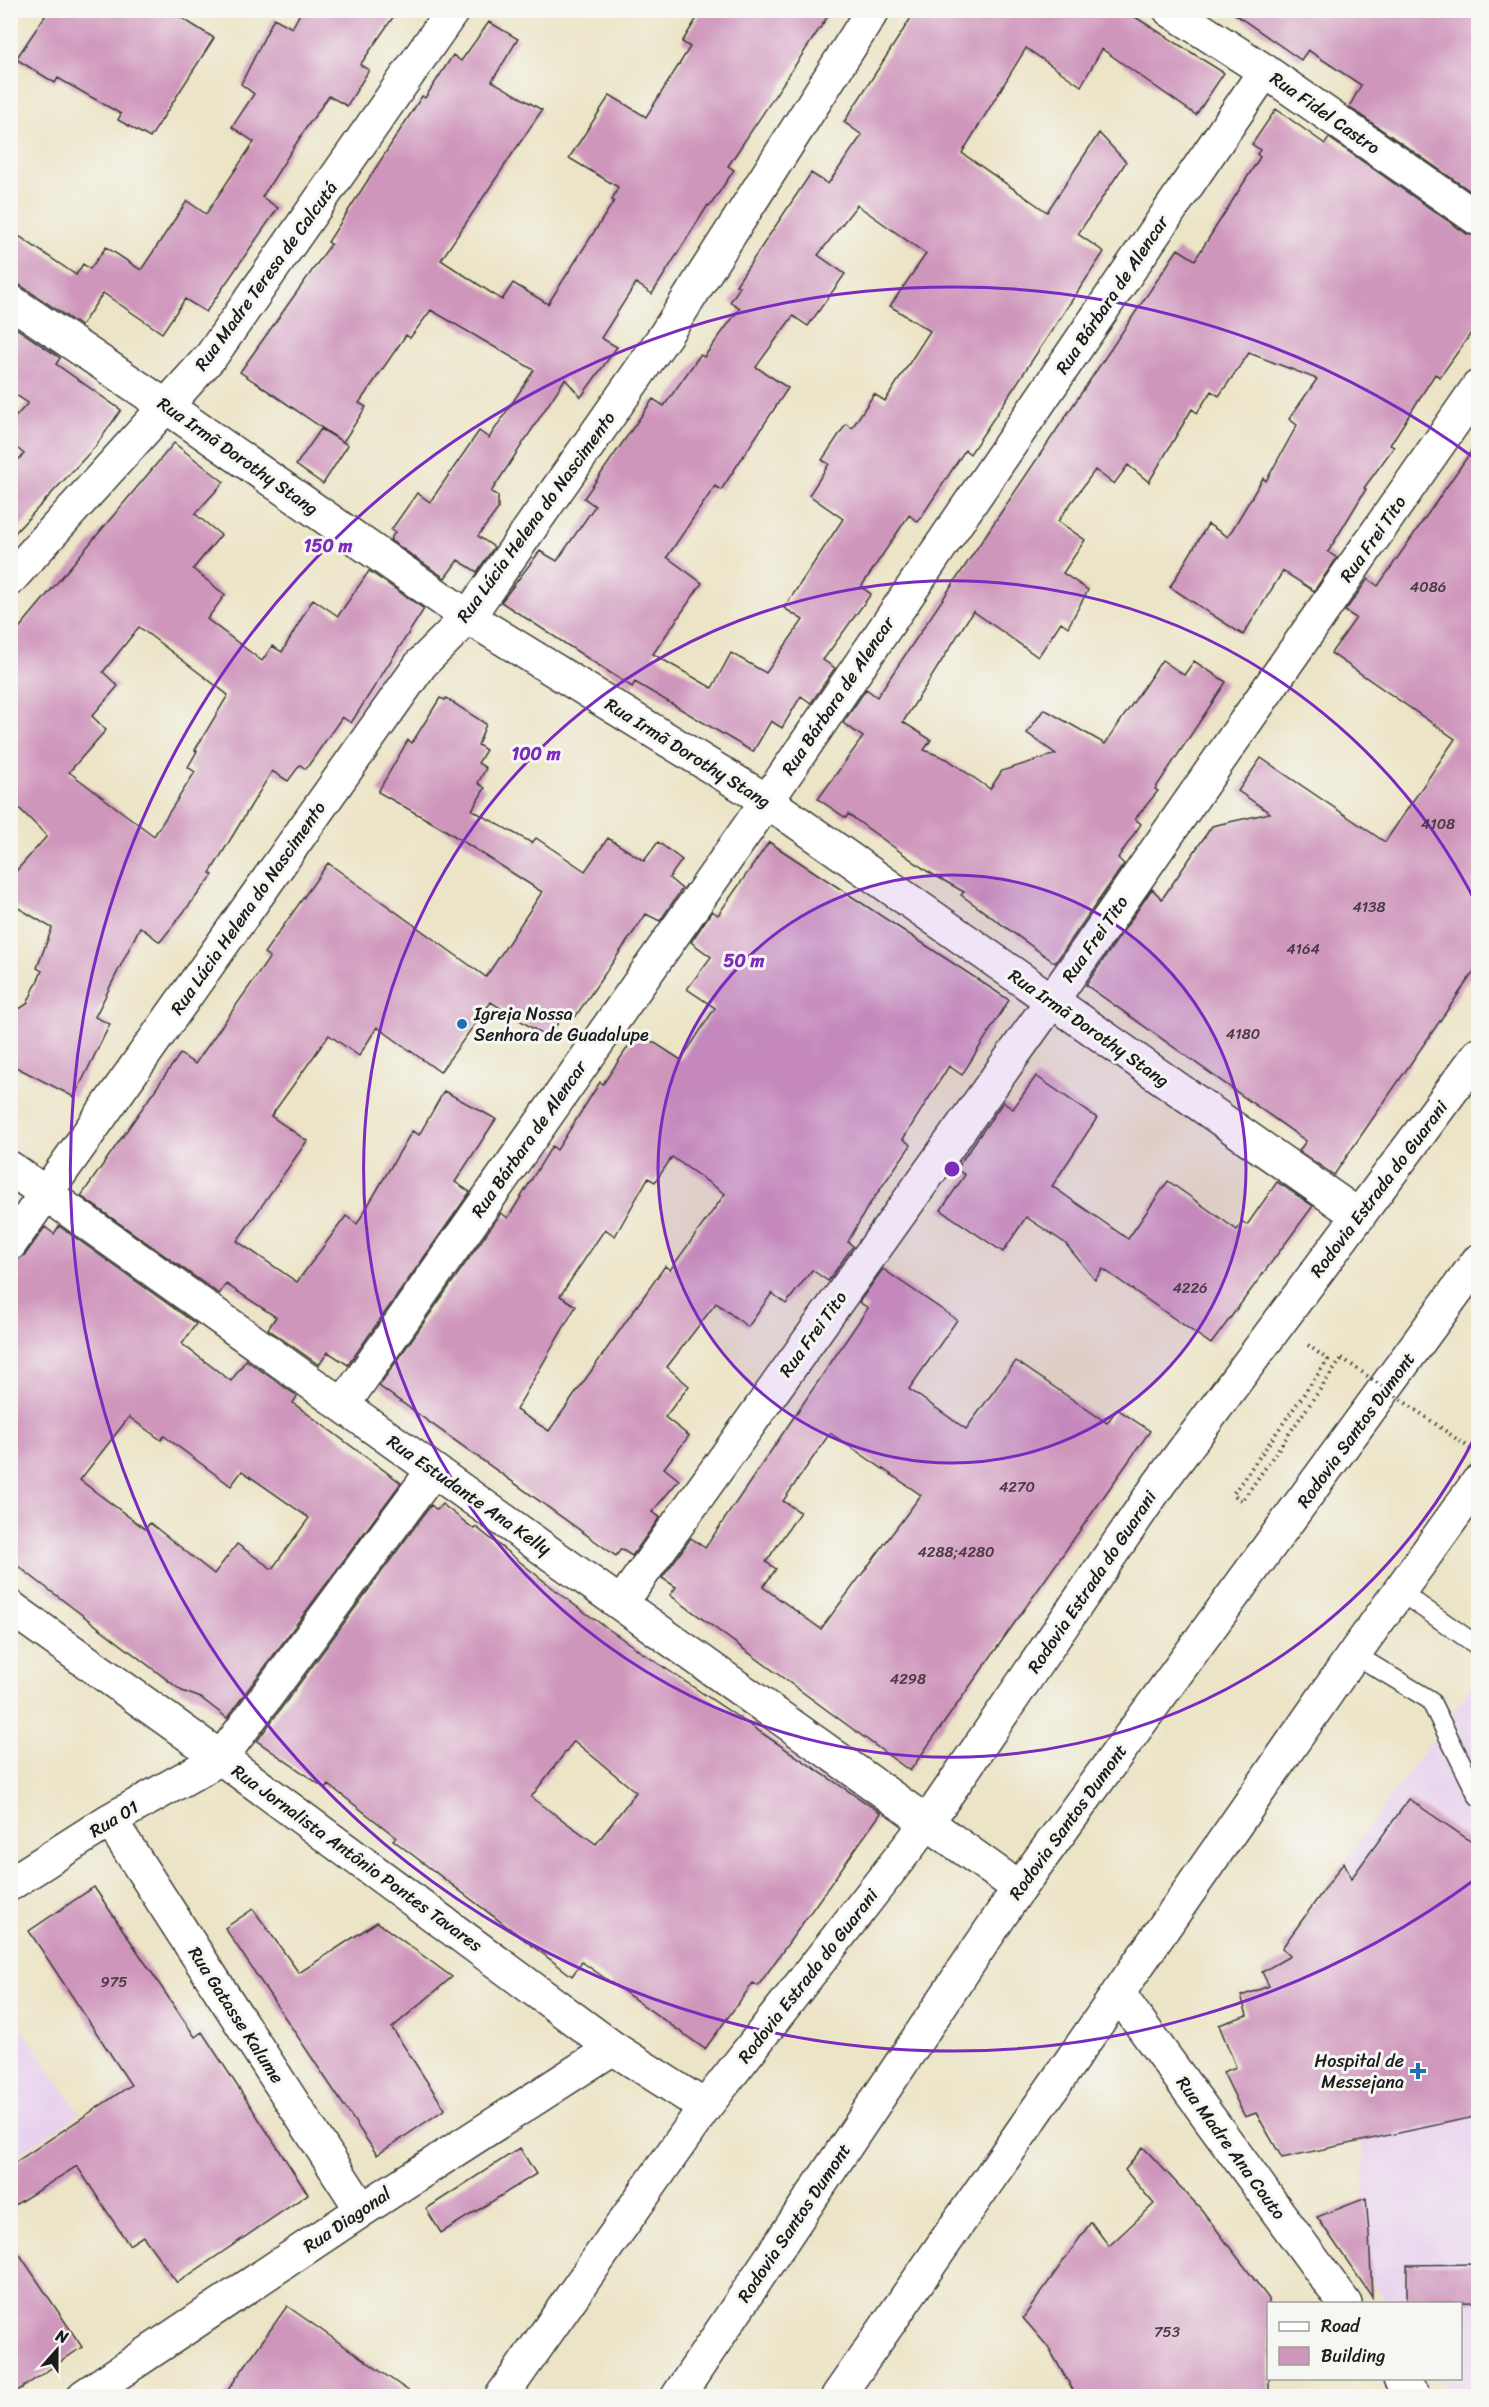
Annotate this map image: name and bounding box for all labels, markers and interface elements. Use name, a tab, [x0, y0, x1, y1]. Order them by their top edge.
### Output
street label: Rua Fidel Castro	[1263, 63, 1387, 163]
street label: Rua Madre Teresa de Calcutá	[186, 174, 346, 378]
street label: Rua Bárbara de Alencar	[1047, 208, 1178, 381]
street label: Rua Irmã Dorothy Stang	[151, 388, 325, 524]
street label: Rua Lúcia Helena do Nascimento	[448, 404, 624, 630]
street label: Rua Frei Tito	[1331, 489, 1415, 589]
text: 150 m	[304, 530, 352, 562]
house number: 4086	[1410, 574, 1446, 600]
street label: Rua Bárbara de Alencar	[773, 609, 904, 782]
street label: Rua Irmã Dorothy Stang	[599, 689, 777, 817]
text: 100 m	[512, 738, 561, 770]
street label: Rua Lúcia Helena do Nascimento	[162, 794, 334, 1022]
house number: 4108	[1421, 811, 1455, 837]
street label: Rua Frei Tito	[1053, 889, 1137, 989]
house number: 4138	[1352, 894, 1386, 920]
house number: 4164	[1286, 936, 1320, 962]
text: 50 m	[724, 945, 765, 977]
street label: Rua Irmã Dorothy Stang	[1002, 960, 1176, 1096]
place label: Igreja Nossa Senhora de Guadalupe	[473, 998, 649, 1051]
marker: Igreja Nossa Senhora de Guadalupe	[455, 1017, 469, 1031]
house number: 4180	[1226, 1021, 1260, 1047]
street label: Rua Bárbara de Alencar	[462, 1052, 596, 1224]
street label: Rodovia Estrada do Guarani	[1302, 1093, 1457, 1284]
centre of rings	[942, 1159, 962, 1179]
house number: 4226	[1172, 1275, 1208, 1301]
street label: Rua Frei Tito	[771, 1284, 856, 1384]
street label: Rodovia Santos Dumont	[1288, 1345, 1424, 1515]
street label: Rua Estudante Ana Kelly	[380, 1426, 559, 1564]
house number: 4270	[999, 1474, 1035, 1500]
street label: Rodovia Estrada do Guarani	[1019, 1483, 1166, 1680]
house number: 4288;4280	[917, 1539, 995, 1565]
house number: 4298	[890, 1666, 926, 1692]
street label: Rodovia Santos Dumont	[1000, 1737, 1136, 1907]
street label: Rua Jornalista Antônio Pontes Tavares	[225, 1756, 490, 1961]
street label: Rua 01	[83, 1791, 145, 1846]
street label: Rodovia Estrada do Guarani	[729, 1881, 887, 2071]
street label: Rua Gatasse Kalume	[179, 1940, 293, 2090]
house number: 975	[101, 1969, 127, 1995]
place label: Hospital de Messejana	[1315, 2045, 1404, 2098]
marker: Hospital de Messejana	[1409, 2062, 1427, 2080]
street label: Rua Madre Ana Couto	[1168, 2069, 1294, 2227]
street label: Rodovia Santos Dumont	[729, 2137, 859, 2309]
street label: Rua Diagonal	[296, 2178, 399, 2262]
legend	[1267, 2302, 1462, 2380]
text: Road	[1321, 2310, 1361, 2342]
house number: 753	[1154, 2319, 1180, 2345]
north arrow	[27, 2320, 87, 2380]
text: N	[51, 2321, 73, 2352]
text: Building	[1321, 2340, 1385, 2372]

